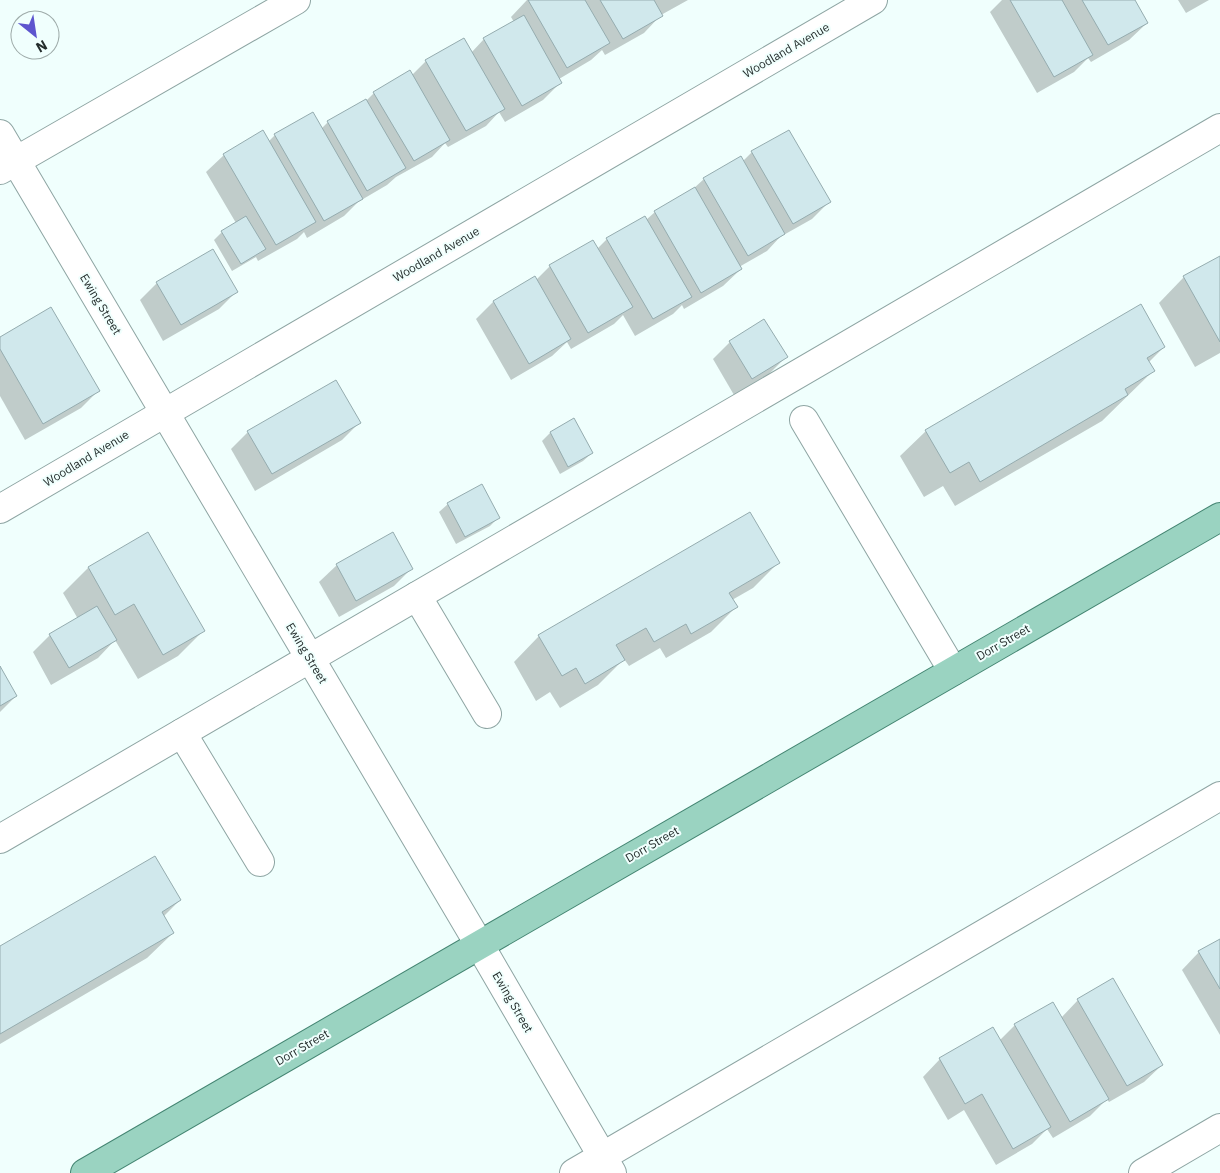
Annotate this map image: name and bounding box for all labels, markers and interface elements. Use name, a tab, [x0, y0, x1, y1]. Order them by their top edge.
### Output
north arrow	[10, 10, 60, 60]
street label: Woodland Avenue	[740, 19, 832, 81]
text: N	[33, 36, 50, 57]
street label: Woodland Avenue	[390, 223, 482, 285]
street label: Ewing Street	[77, 271, 125, 337]
street label: Woodland Avenue	[40, 426, 132, 489]
street label: Ewing Street	[283, 620, 331, 686]
street label: Dorr Street	[974, 621, 1032, 663]
street label: Dorr Street	[623, 823, 681, 865]
street label: Ewing Street	[489, 969, 537, 1035]
street label: Dorr Street	[273, 1026, 331, 1068]

